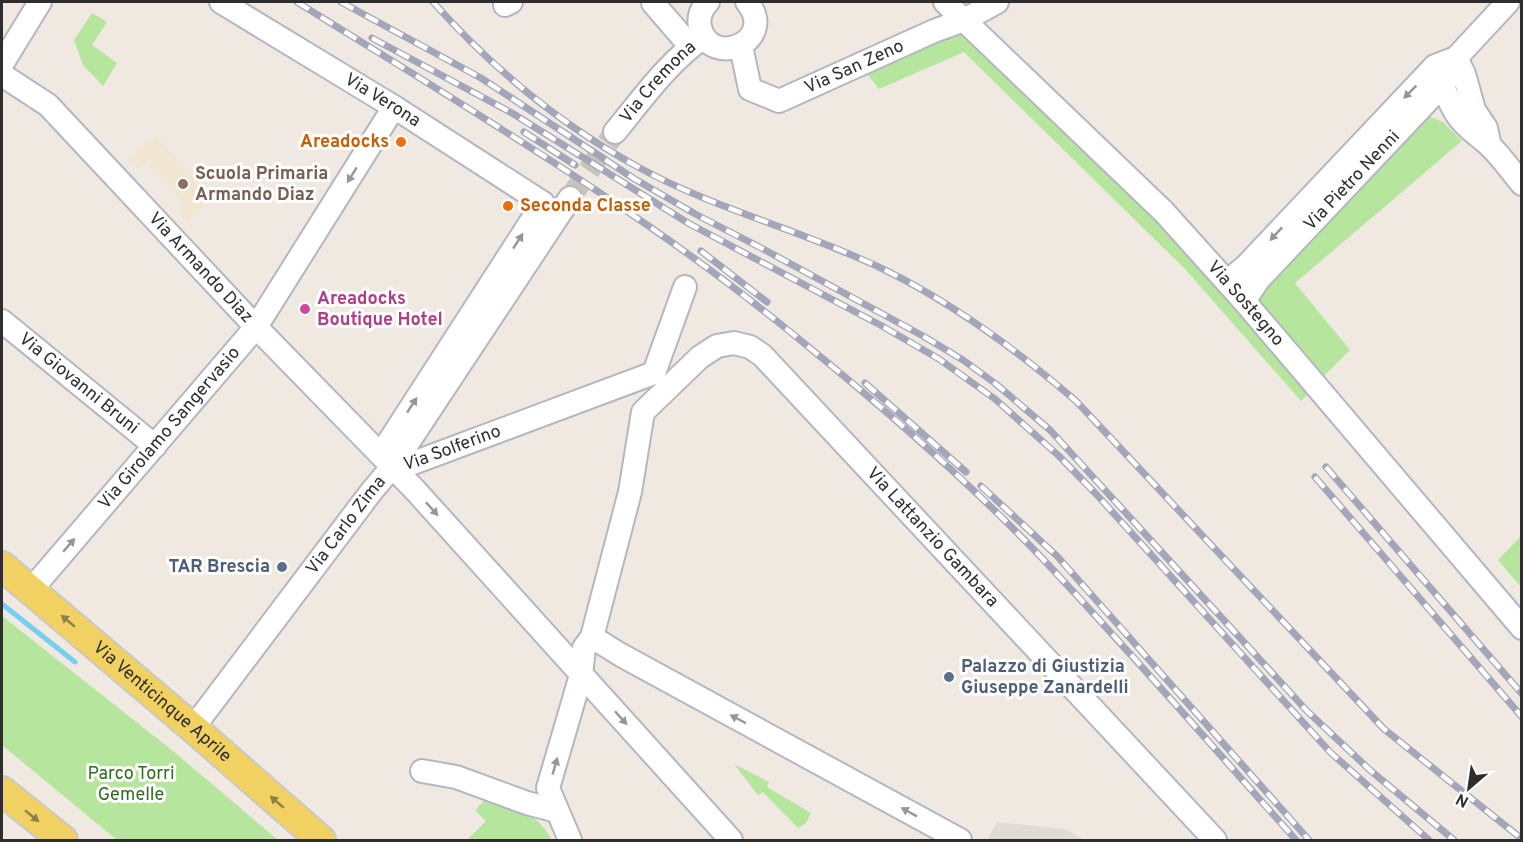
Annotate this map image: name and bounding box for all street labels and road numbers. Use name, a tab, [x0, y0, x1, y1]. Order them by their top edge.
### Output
street label: Via San Zeno	[801, 35, 908, 99]
street label: Via Cremona	[615, 36, 701, 128]
street label: Via Verona	[340, 68, 425, 133]
street label: Via Pietro Nenni	[1299, 125, 1405, 236]
street label: Via Armando Diaz	[143, 207, 258, 328]
street label: Via Sostegno	[1202, 256, 1289, 351]
street label: Via Giovanni Bruni	[14, 328, 143, 440]
street label: Via Girolamo Sangervasio	[93, 342, 246, 514]
street label: Via Solferino	[401, 420, 504, 476]
street label: Via Lattanzio Gambara	[861, 462, 1003, 612]
street label: Via Carlo Zima	[301, 471, 391, 579]
street label: Via Venticinque Aprile	[88, 636, 236, 768]

